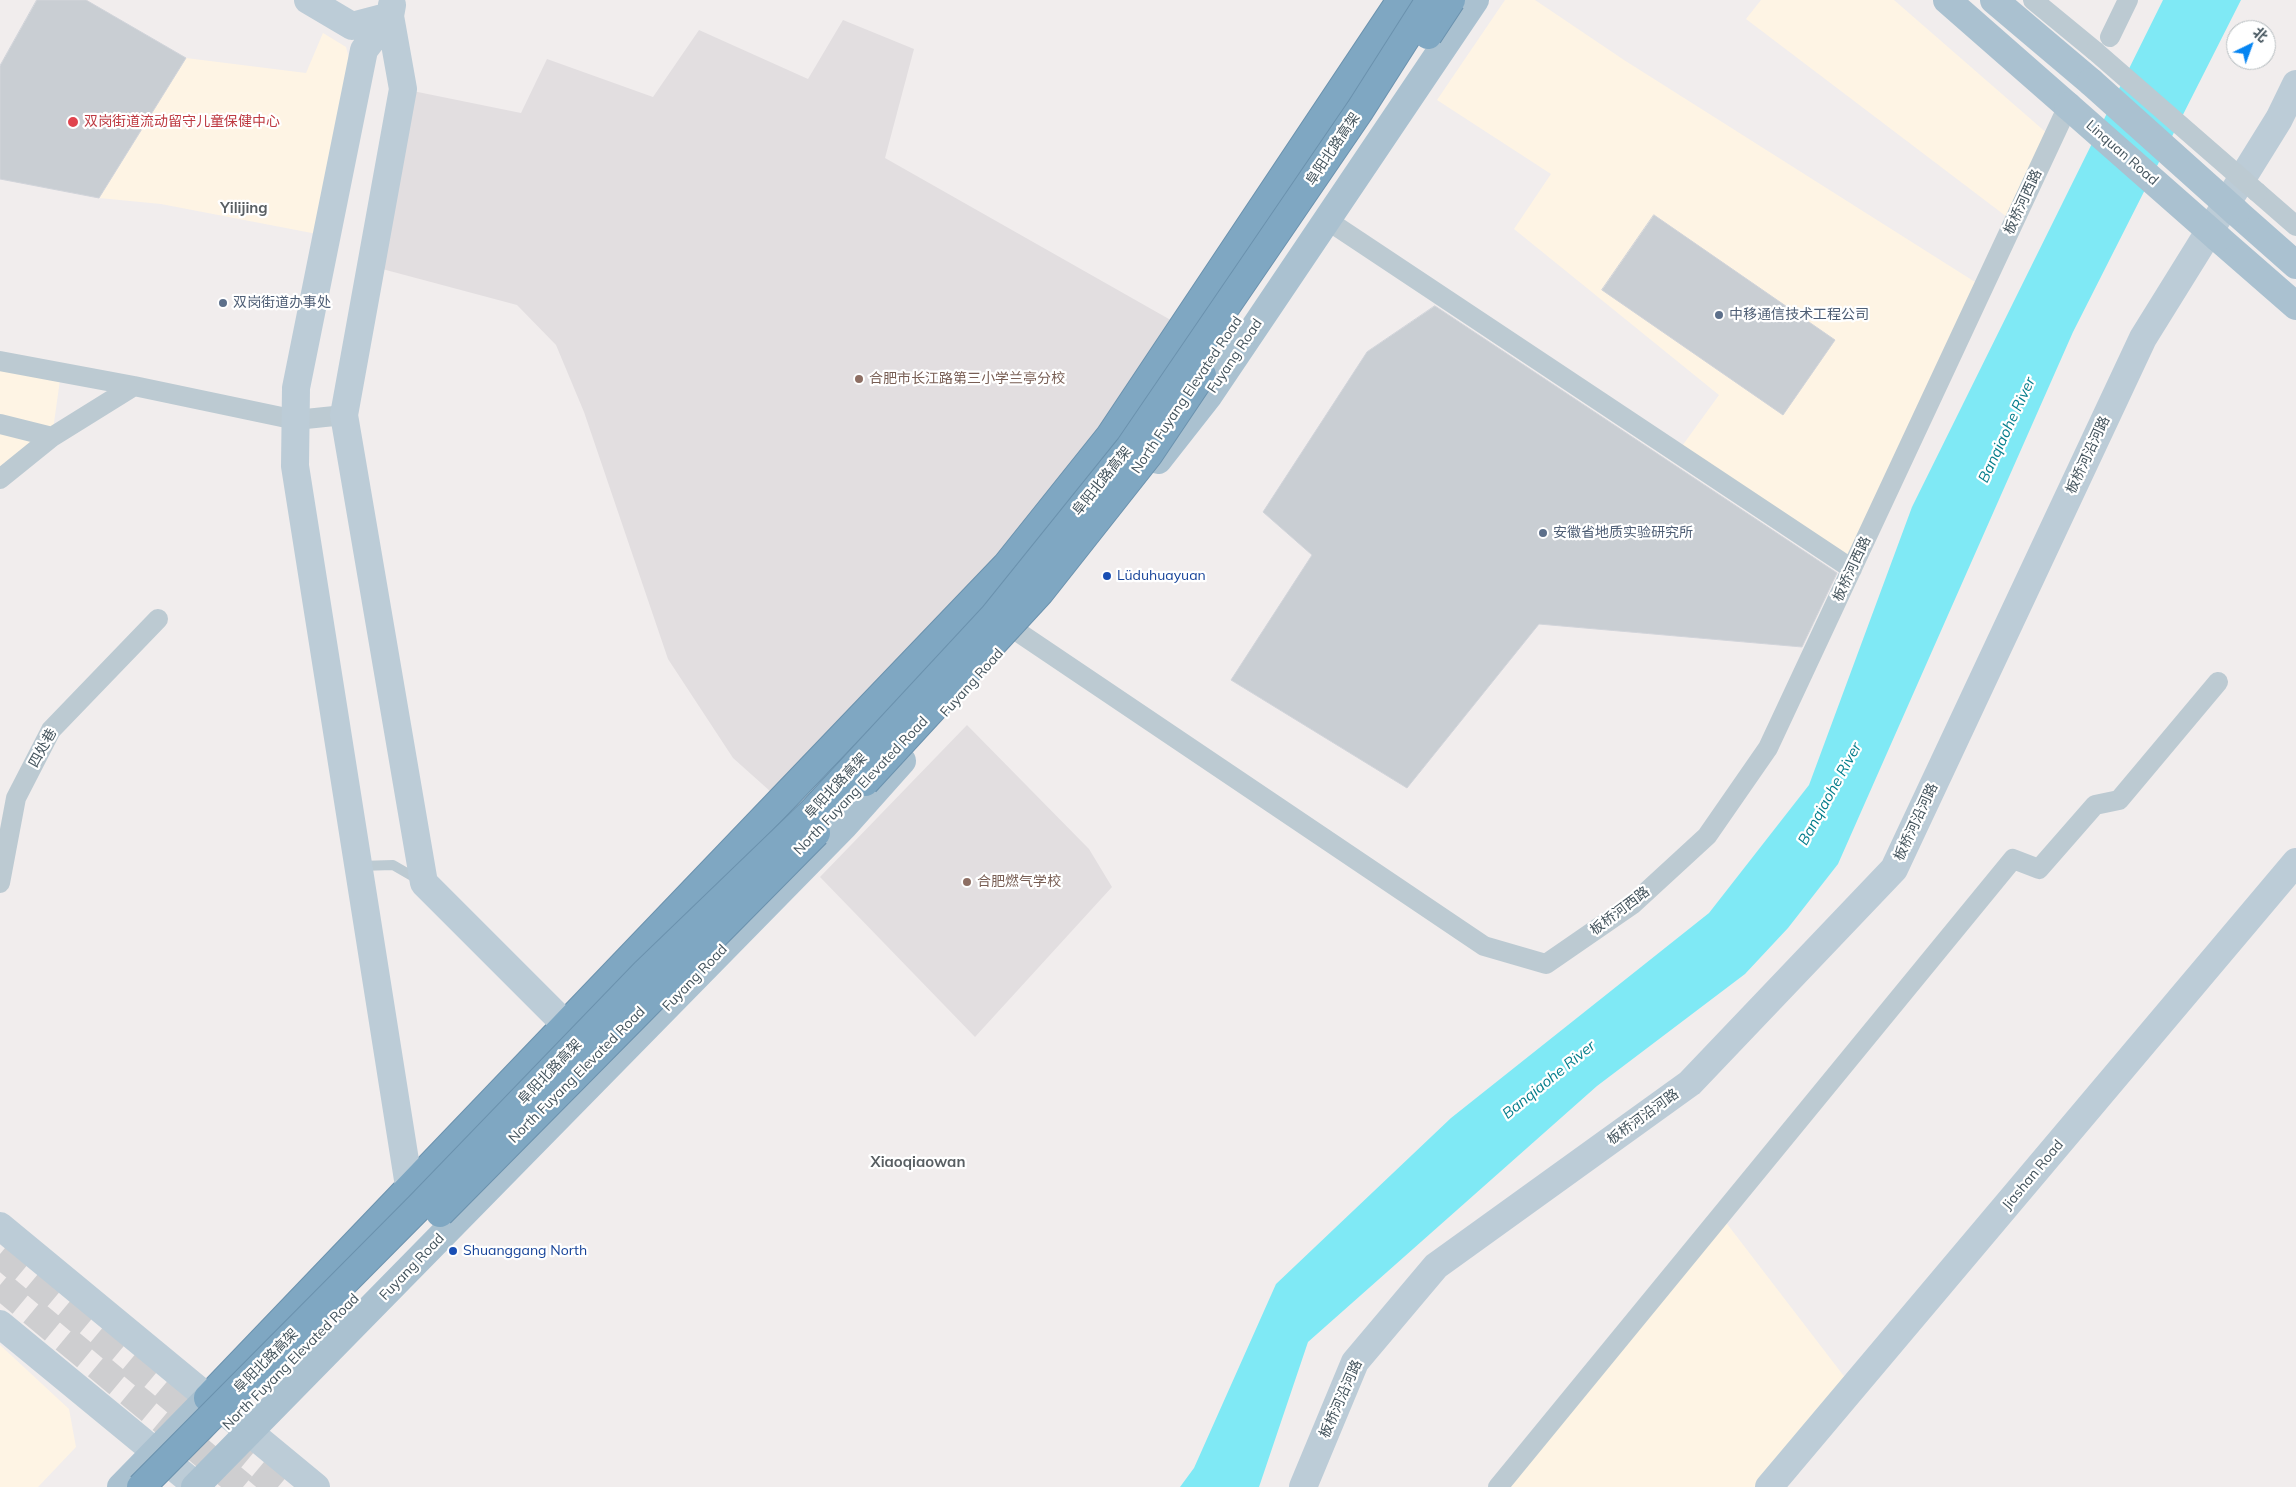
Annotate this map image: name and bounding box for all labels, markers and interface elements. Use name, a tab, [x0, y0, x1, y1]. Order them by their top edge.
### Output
north arrow	[2226, 20, 2276, 70]
text: 北	[2249, 23, 2272, 46]
street label: 阜阳北路高架	[1303, 109, 1363, 189]
place label: 双岗街道流动留守儿童保健中心	[84, 114, 280, 130]
marker: 双岗街道流动留守儿童保健中心	[66, 115, 80, 129]
street label: Linquan Road	[2082, 117, 2162, 189]
street label: 板桥河西路	[2001, 167, 2045, 237]
district label: Yilijing	[220, 199, 268, 217]
place label: 双岗街道办事处	[233, 295, 331, 311]
marker: 双岗街道办事处	[217, 297, 229, 309]
place label: 中移通信技术工程公司	[1729, 307, 1869, 323]
marker: 中移通信技术工程公司	[1713, 309, 1725, 321]
street label: North Fuyang Elevated Road	[1128, 313, 1246, 477]
street label: Fuyang Road	[1204, 316, 1266, 396]
place label: 合肥市长江路第三小学兰亭分校	[869, 371, 1065, 387]
marker: 合肥市长江路第三小学兰亭分校	[853, 373, 865, 385]
water label: Banqiaohe River	[1975, 374, 2039, 486]
street label: 板桥河沿河路	[2063, 413, 2113, 497]
street label: 阜阳北路高架	[1069, 443, 1135, 519]
place label: 安徽省地质实验研究所	[1553, 525, 1693, 541]
marker: 安徽省地质实验研究所	[1537, 527, 1549, 539]
street label: 板桥河西路	[1830, 534, 1874, 604]
place label: Lüduhuayuan	[1117, 568, 1206, 584]
marker: Lüduhuayuan	[1101, 570, 1113, 582]
street label: Fuyang Road	[937, 645, 1007, 721]
street label: North Fuyang Elevated Road	[790, 713, 932, 859]
street label: 四处巷	[25, 726, 61, 770]
water label: Banqiaohe River	[1794, 740, 1866, 848]
street label: 阜阳北路高架	[801, 750, 871, 822]
street label: 板桥河沿河路	[1891, 780, 1941, 864]
place label: 合肥燃气学校	[977, 874, 1061, 890]
marker: 合肥燃气学校	[961, 876, 973, 888]
street label: 板桥河西路	[1587, 883, 1653, 939]
street label: Fuyang Road	[659, 941, 731, 1015]
street label: North Fuyang Elevated Road	[505, 1003, 649, 1147]
street label: 阜阳北路高架	[515, 1036, 585, 1108]
water label: Banqiaohe River	[1499, 1037, 1599, 1123]
street label: 板桥河沿河路	[1604, 1086, 1682, 1148]
street label: Jiashan Road	[1999, 1137, 2067, 1213]
district label: Xiaoqiaowan	[871, 1153, 965, 1171]
street label: Fuyang Road	[376, 1230, 448, 1304]
place label: Shuanggang North	[463, 1243, 587, 1259]
marker: Shuanggang North	[447, 1245, 459, 1257]
street label: North Fuyang Elevated Road	[219, 1290, 363, 1434]
street label: 阜阳北路高架	[230, 1325, 302, 1397]
street label: 板桥河沿河路	[1316, 1357, 1366, 1441]

